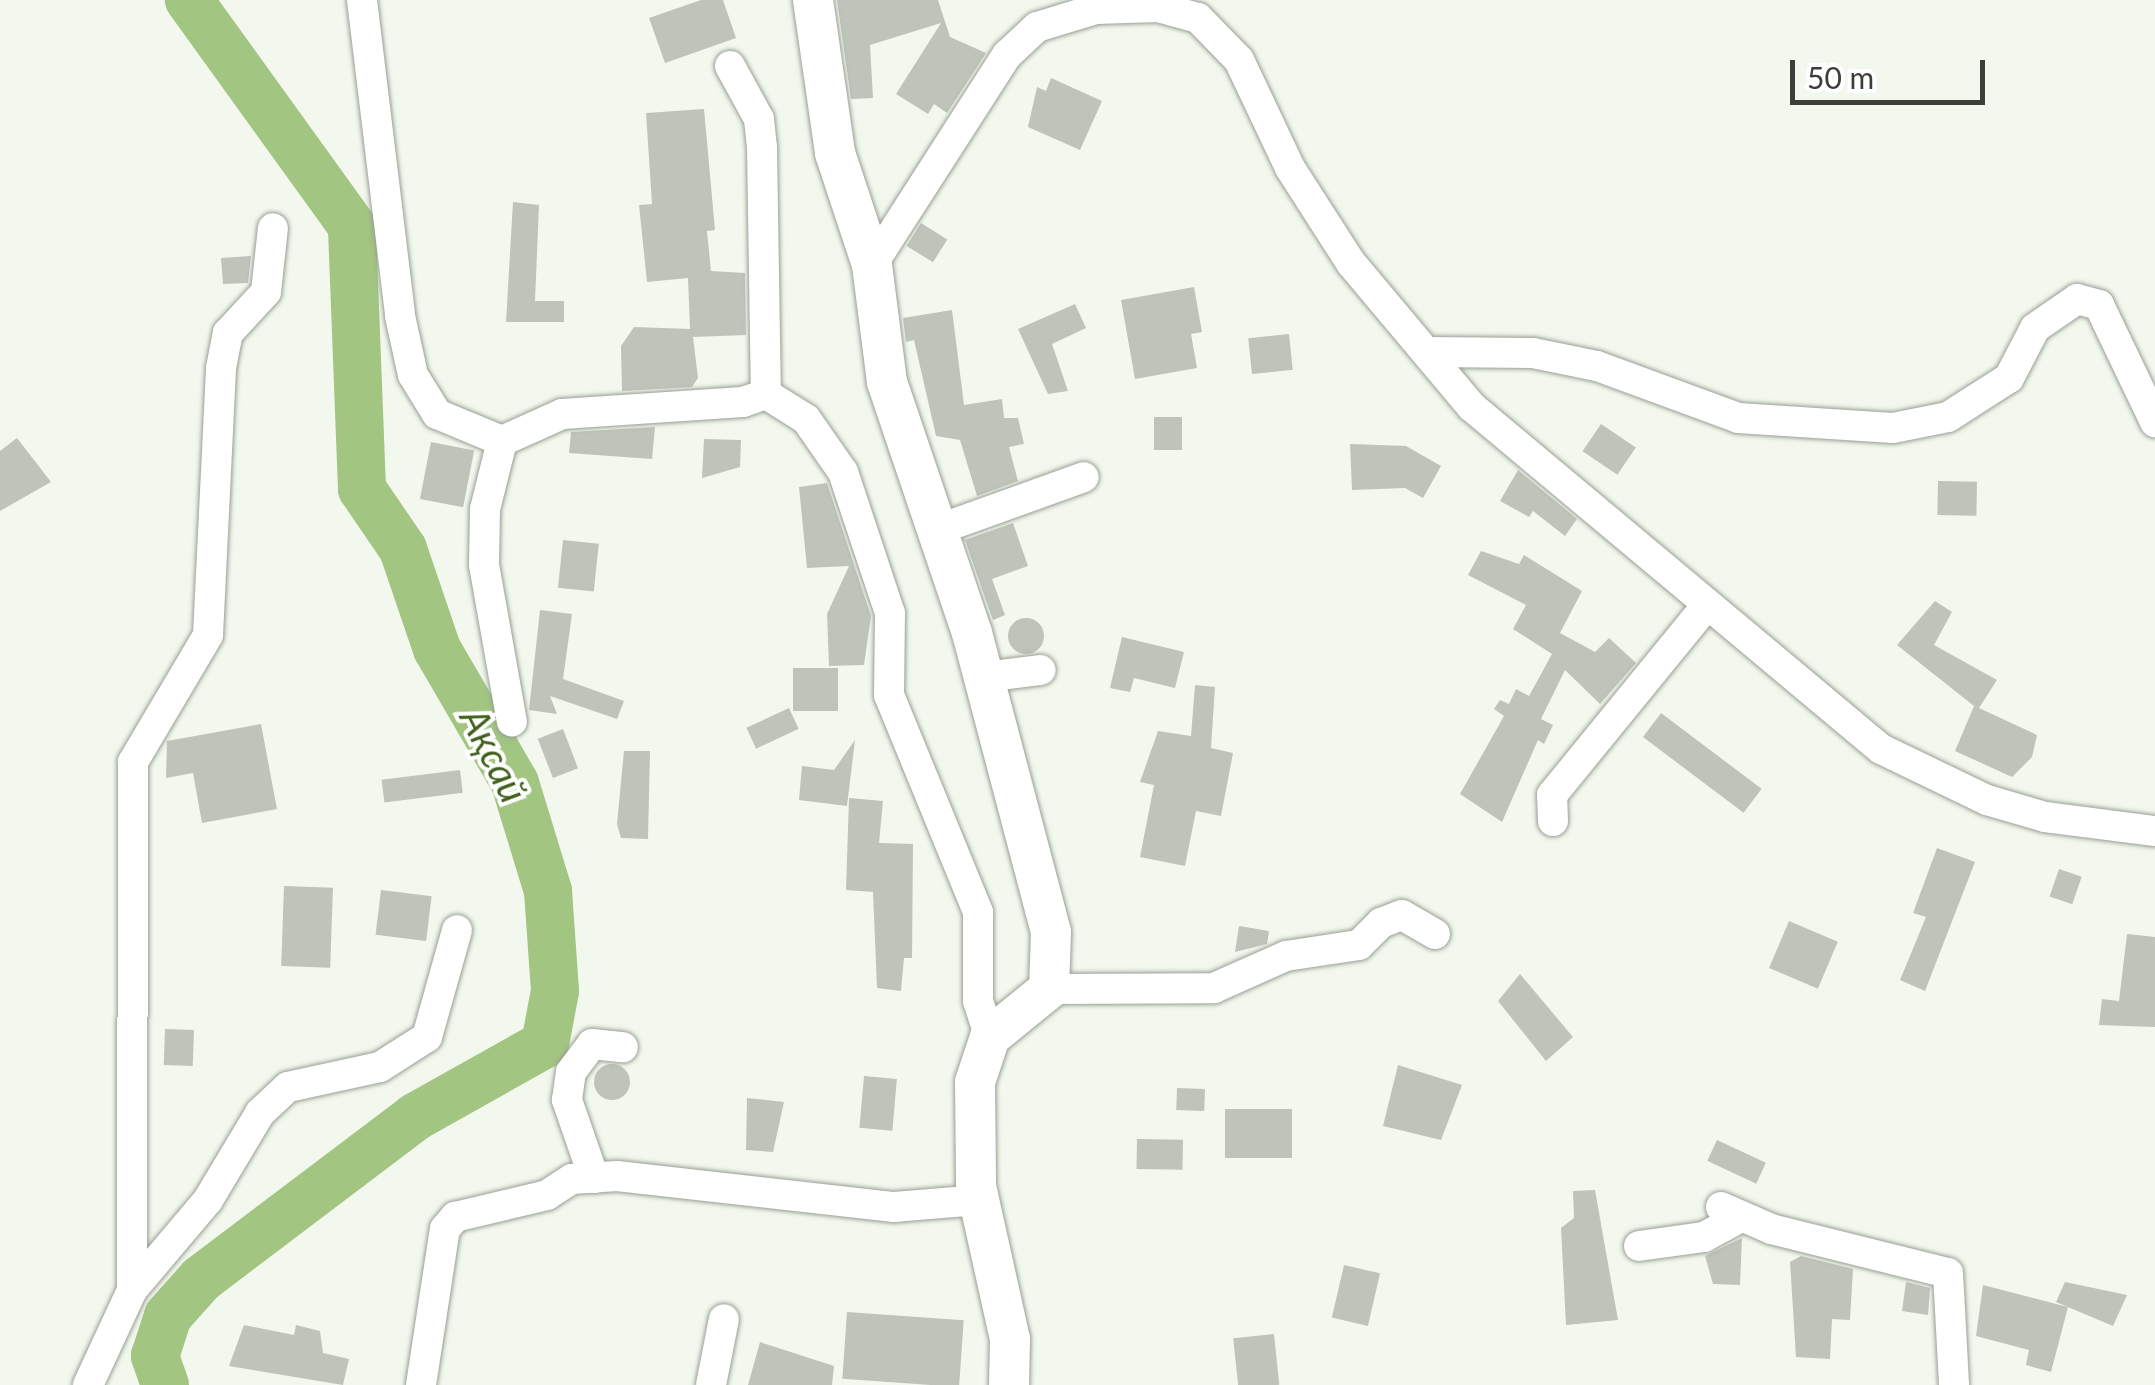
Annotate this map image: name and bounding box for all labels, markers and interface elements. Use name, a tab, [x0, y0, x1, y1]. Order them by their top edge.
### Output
scale bar	[1795, 40, 1990, 102]
text: 50 m	[1807, 59, 1874, 95]
water label: Ақсай	[451, 700, 537, 810]

